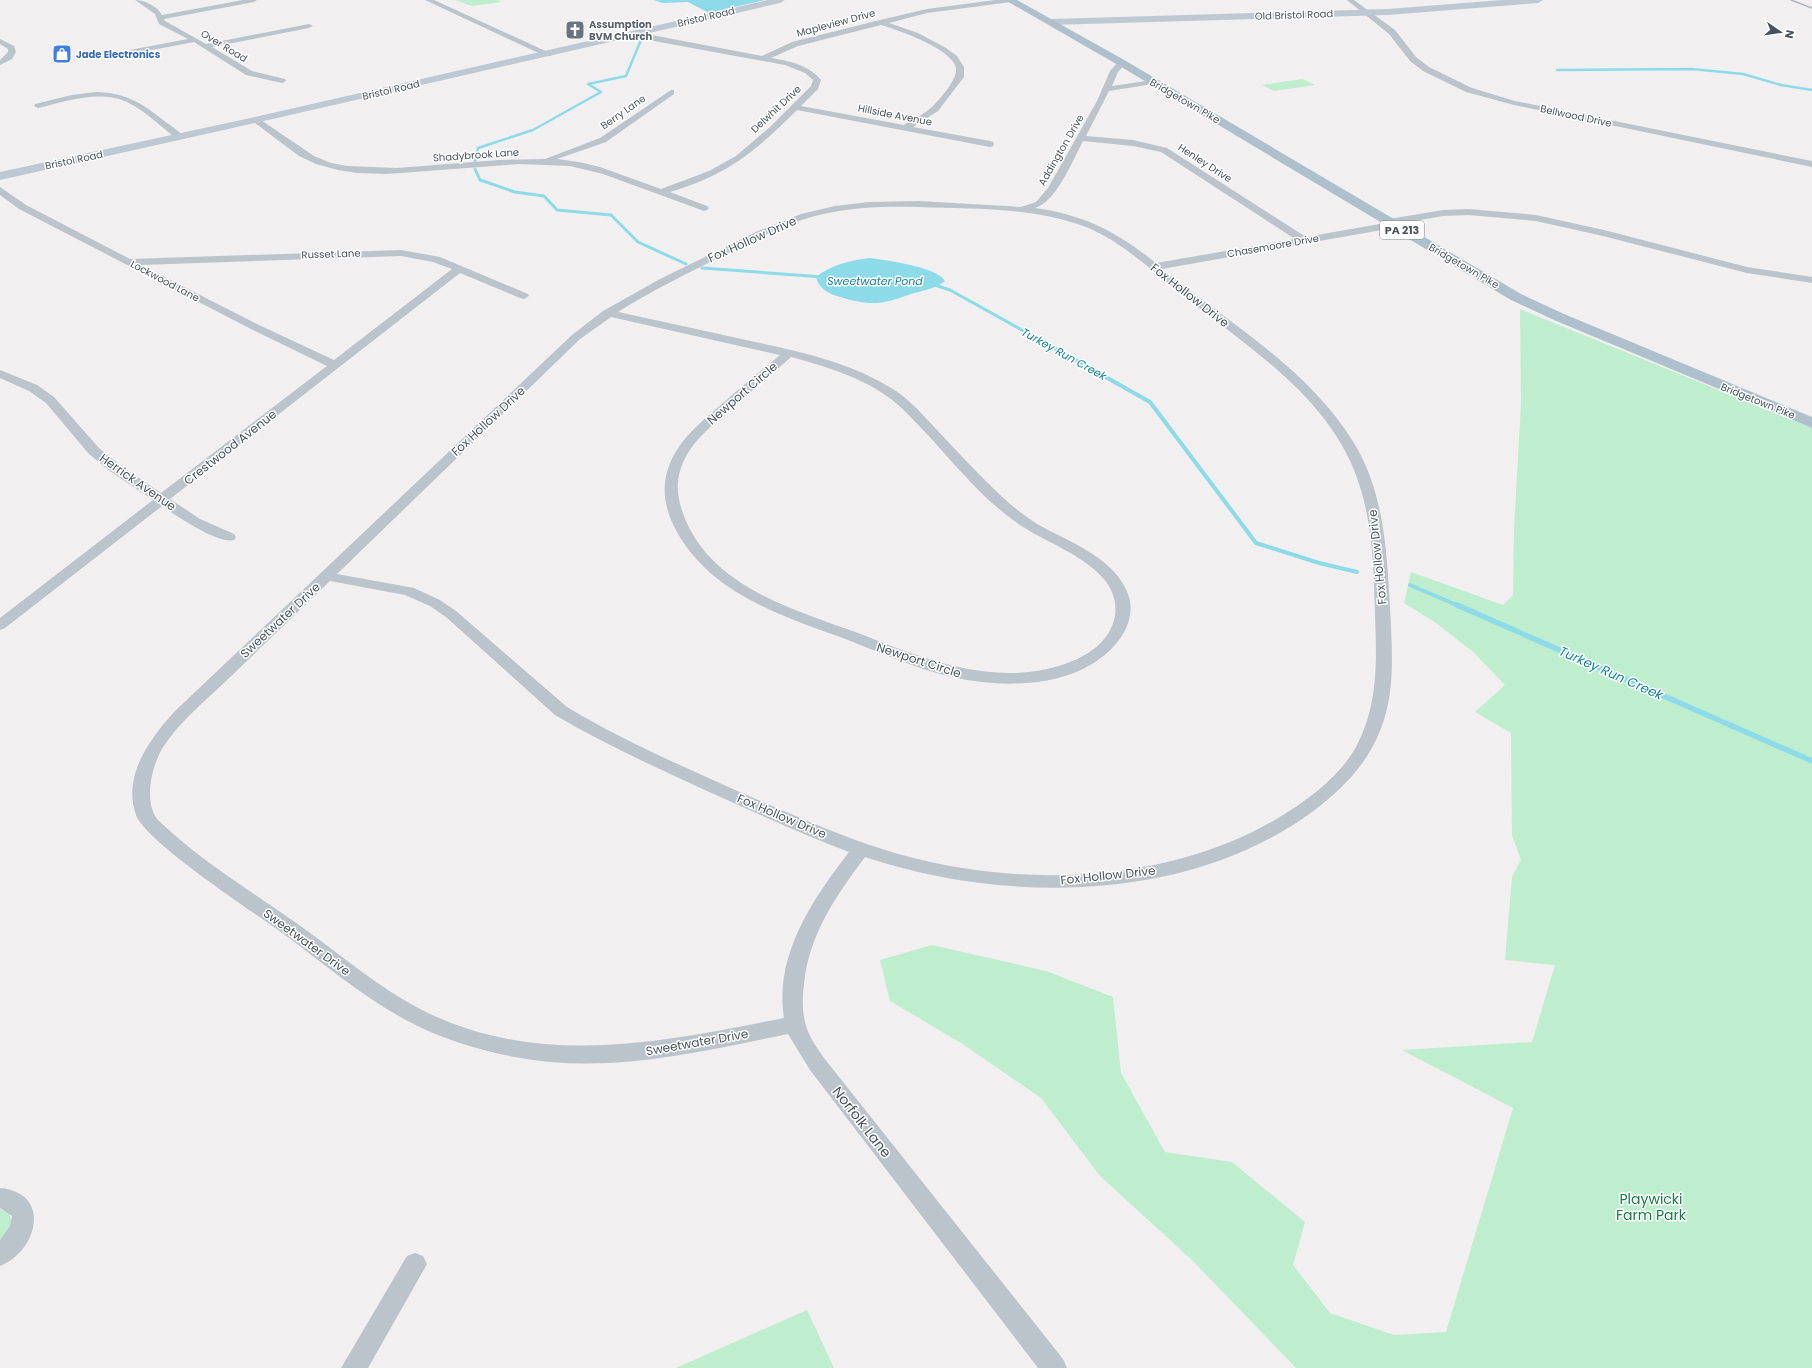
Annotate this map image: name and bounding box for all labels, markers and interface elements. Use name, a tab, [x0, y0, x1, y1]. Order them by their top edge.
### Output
street label: Bristol Road	[676, 3, 736, 31]
street label: Mapleview Drive	[795, 5, 877, 41]
street label: Old Bristol Road	[1255, 6, 1333, 24]
north arrow	[1760, 12, 1800, 52]
place label: Assumption BVM Church	[589, 17, 653, 44]
church icon: Assumption BVM Church	[564, 19, 586, 41]
street label: Over Road	[198, 26, 250, 66]
text: N	[1781, 28, 1798, 40]
shop icon: Jade Electronics	[51, 43, 73, 65]
place label: Jade Electronics	[76, 47, 161, 62]
street label: Bridgetown Pike	[1147, 75, 1223, 127]
street label: Bristol Road	[361, 76, 421, 104]
street label: Delwhit Drive	[747, 82, 805, 136]
street label: Berry Lane	[597, 91, 649, 133]
street label: Hillside Avenue	[857, 100, 933, 130]
street label: Bellwood Drive	[1539, 101, 1613, 131]
street label: Addington Drive	[1034, 112, 1088, 188]
street label: Henley Drive	[1175, 140, 1235, 186]
street label: Shadybrook Lane	[432, 145, 520, 165]
street label: Bristol Road	[44, 147, 104, 173]
street label: Fox Hollow Drive	[705, 212, 799, 266]
road number: PA 213	[1380, 221, 1424, 239]
street label: Chasemoore Drive	[1226, 231, 1320, 261]
street label: Bridgetown Pike	[1426, 240, 1502, 292]
street label: Russet Lane	[301, 245, 361, 263]
street label: Lockwood Lane	[128, 257, 202, 305]
street label: Fox Hollow Drive	[1147, 259, 1233, 331]
water label: Sweetwater Pond	[827, 273, 923, 289]
water label: Turkey Run Creek	[1019, 324, 1111, 385]
street label: Newport Circle	[703, 358, 781, 428]
street label: Bridgetown Pike	[1719, 379, 1797, 423]
street label: Fox Hollow Drive	[447, 382, 529, 460]
street label: Crestwood Avenue	[180, 405, 280, 489]
street label: Herrick Avenue	[97, 449, 179, 515]
street label: Fox Hollow Drive	[1364, 509, 1390, 605]
street label: Sweetwater Drive	[236, 578, 324, 662]
street label: Newport Circle	[875, 638, 963, 682]
water label: Turkey Run Creek	[1556, 641, 1667, 705]
street label: Fox Hollow Drive	[735, 790, 829, 842]
street label: Fox Hollow Drive	[1060, 862, 1156, 888]
street label: Sweetwater Drive	[260, 905, 354, 979]
street label: Sweetwater Drive	[644, 1025, 750, 1059]
street label: Norfolk Lane	[828, 1082, 896, 1162]
park label: Playwicki Farm Park	[1616, 1189, 1687, 1225]

